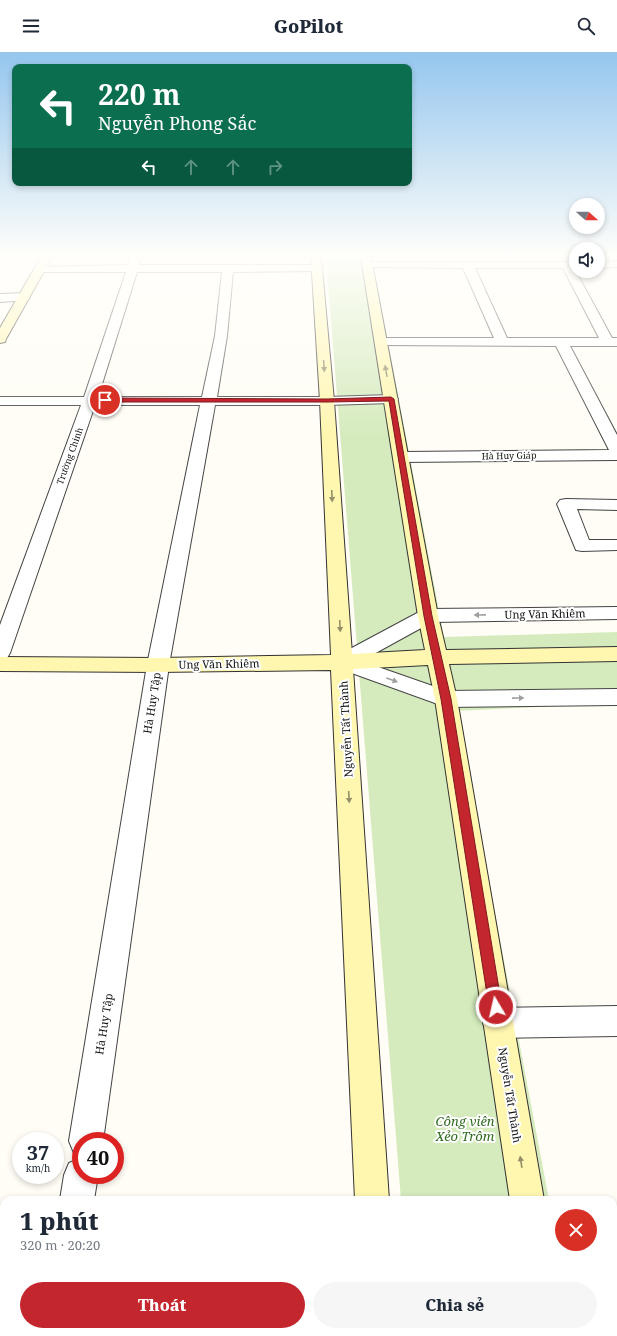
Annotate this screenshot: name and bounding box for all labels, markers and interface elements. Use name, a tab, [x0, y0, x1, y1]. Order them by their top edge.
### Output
text: GoPilot	[274, 14, 343, 38]
icon: menu	[20, 15, 42, 37]
icon: search	[575, 15, 597, 37]
text: 220 m	[98, 75, 180, 113]
icon: left	[32, 80, 84, 132]
text: Nguyễn Phong Sắc	[98, 111, 256, 135]
icon: left	[138, 156, 160, 178]
icon: ahead	[180, 156, 202, 178]
icon: ahead	[222, 156, 244, 178]
icon: right	[264, 156, 286, 178]
north arrow	[569, 198, 605, 234]
map controls	[569, 198, 605, 278]
button: sound	[569, 242, 605, 278]
one-way arrow	[321, 360, 328, 372]
one-way arrow	[383, 365, 389, 377]
pin	[88, 383, 122, 417]
icon: arrive	[94, 389, 116, 411]
street label: Trường Chinh	[53, 425, 86, 486]
street label: Hà Huy Giáp	[482, 449, 537, 462]
one-way arrow	[329, 490, 336, 502]
street label: Ung Văn Khiêm	[504, 605, 586, 622]
one-way arrow	[473, 612, 486, 618]
one-way arrow	[336, 620, 343, 632]
street label: Ung Văn Khiêm	[178, 655, 260, 672]
street label: Hà Huy Tập	[139, 671, 164, 735]
one-way arrow	[386, 677, 398, 683]
street label: Nguyễn Tất Thành	[335, 680, 356, 778]
one-way arrow	[512, 695, 525, 701]
one-way arrow	[346, 791, 353, 803]
position arrow	[475, 986, 517, 1028]
street label: Hà Huy Tập	[91, 992, 116, 1056]
street label: Nguyễn Tất Thành	[496, 1046, 525, 1144]
park label: Công viên Xẻo Trôm	[435, 1112, 495, 1145]
speed limit sign: 40	[72, 1132, 124, 1184]
text: 37	[27, 1139, 49, 1166]
one-way arrow	[518, 1155, 524, 1168]
text: km/h	[26, 1161, 50, 1175]
text: 1 phút	[20, 1204, 99, 1237]
button: close	[555, 1209, 597, 1251]
text: 320 m · 20:20	[20, 1236, 100, 1254]
button: Thoát	[20, 1282, 305, 1328]
button: Chia sẻ	[313, 1282, 597, 1328]

